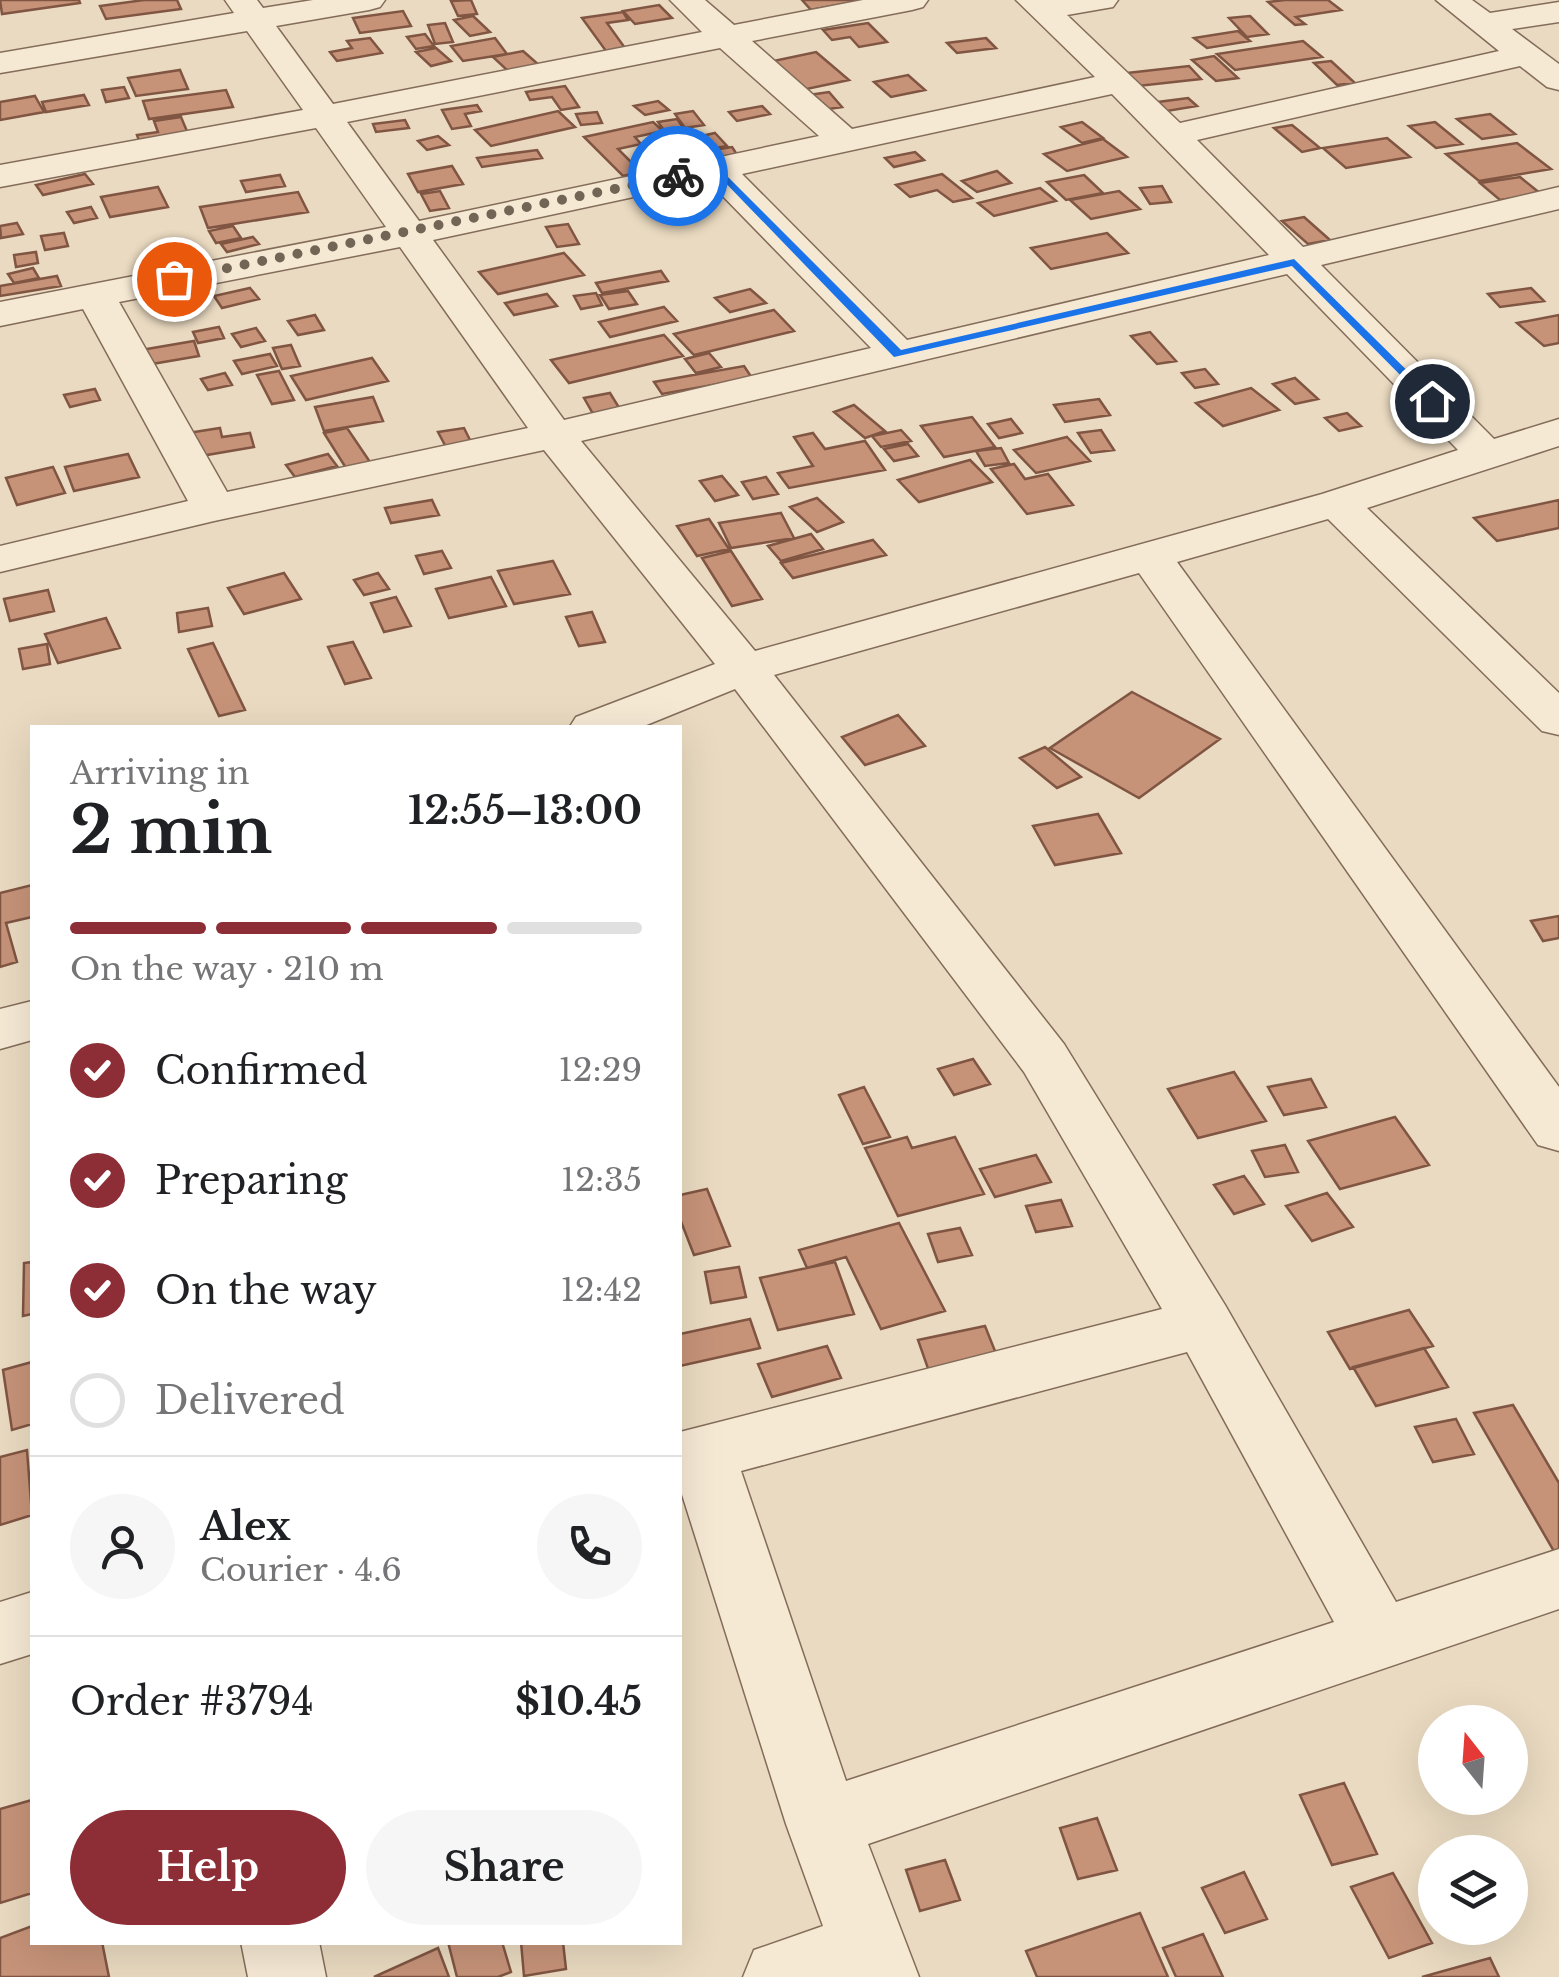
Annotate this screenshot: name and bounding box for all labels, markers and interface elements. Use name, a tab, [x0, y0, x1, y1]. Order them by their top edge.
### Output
courier	[628, 126, 728, 226]
icon: bike	[651, 149, 706, 204]
pin	[132, 237, 217, 322]
icon: bag	[147, 252, 202, 307]
pin	[1390, 359, 1475, 444]
icon: home	[1405, 374, 1460, 429]
text: Arriving in	[70, 753, 249, 793]
text: 12:55–13:00	[408, 787, 642, 834]
text: 2 min	[70, 790, 272, 871]
text: On the way · 210 m	[70, 949, 384, 989]
icon: check	[70, 1043, 125, 1098]
text: Confirmed	[155, 1047, 368, 1094]
text: 12:29	[559, 1050, 642, 1090]
icon: check	[70, 1153, 125, 1208]
text: Preparing	[155, 1157, 347, 1204]
text: 12:35	[561, 1160, 642, 1200]
icon: check	[70, 1263, 125, 1318]
text: On the way	[155, 1267, 377, 1314]
text: 12:42	[560, 1270, 642, 1310]
text: Delivered	[155, 1377, 345, 1424]
button: person	[70, 1494, 175, 1599]
button: phone	[537, 1494, 642, 1599]
text: Alex	[200, 1503, 291, 1550]
text: Courier · 4.6	[200, 1550, 402, 1590]
text: Order #3794	[70, 1678, 314, 1725]
text: $10.45	[515, 1678, 642, 1725]
north arrow	[1418, 1705, 1528, 1815]
map controls	[1418, 1705, 1528, 1945]
button: Help	[70, 1810, 346, 1925]
button: Share	[366, 1810, 642, 1925]
button: layers	[1418, 1835, 1528, 1945]

